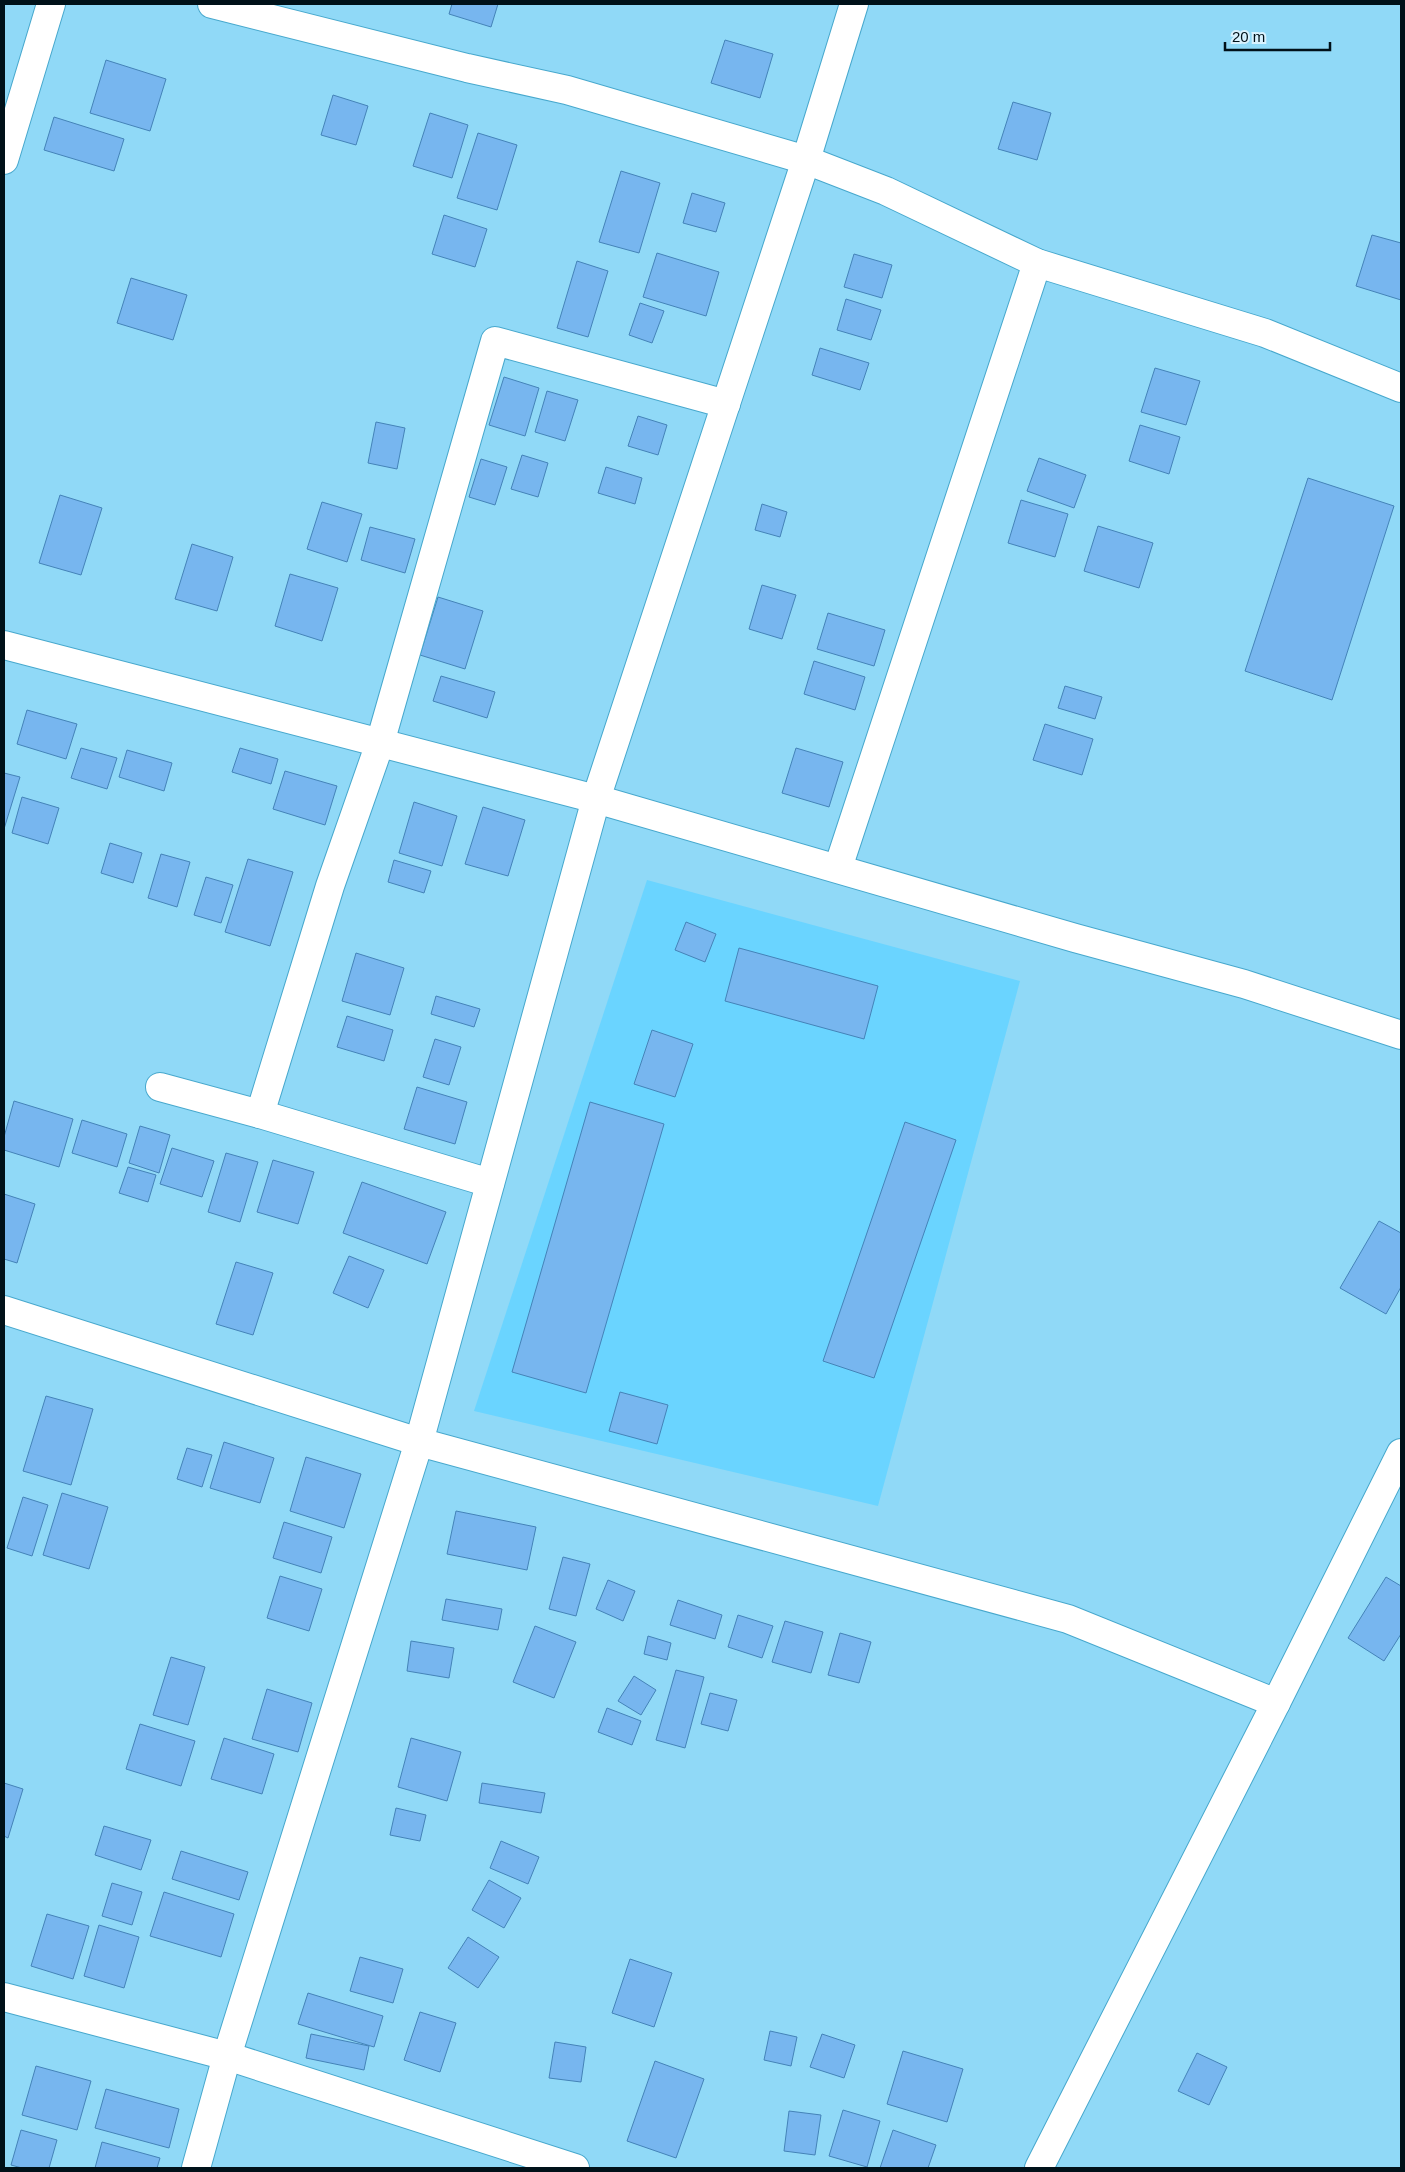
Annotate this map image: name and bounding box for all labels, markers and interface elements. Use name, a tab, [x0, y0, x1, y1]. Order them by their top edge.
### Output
scale bar	[1225, 20, 1330, 52]
text: 20 m	[1232, 28, 1265, 45]

